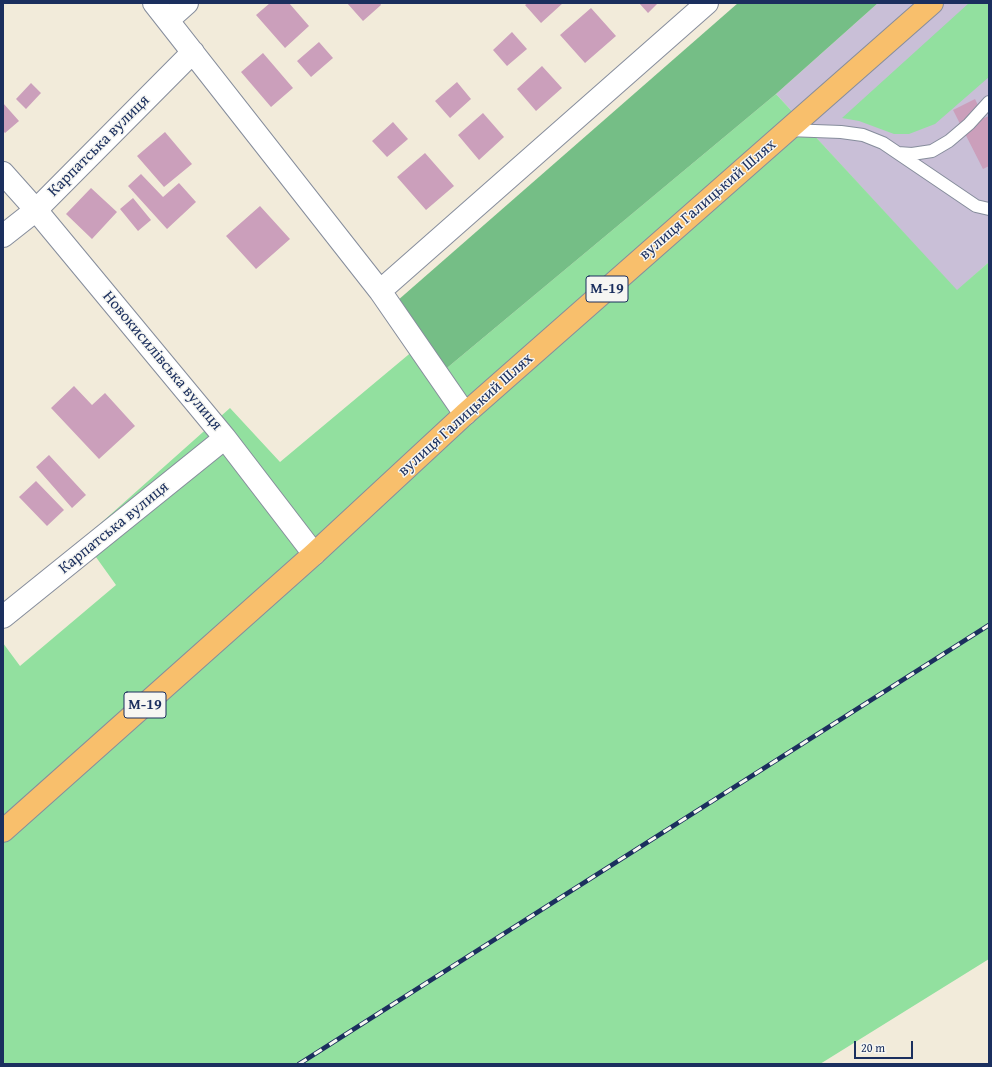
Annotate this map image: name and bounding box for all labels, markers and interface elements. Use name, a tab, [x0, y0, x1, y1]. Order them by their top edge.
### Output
street label: Карпатська вулиця	[44, 91, 154, 201]
street label: вулиця Галицький Шлях	[636, 135, 780, 265]
road number: М-19	[586, 276, 628, 302]
street label: Новокисилівська вулиця	[98, 287, 226, 435]
street label: вулиця Галицький Шлях	[395, 349, 537, 481]
street label: Карпатська вулиця	[55, 478, 173, 578]
road number: М-19	[124, 692, 166, 718]
scale bar	[856, 1033, 915, 1059]
text: 20 m	[861, 1039, 885, 1056]

